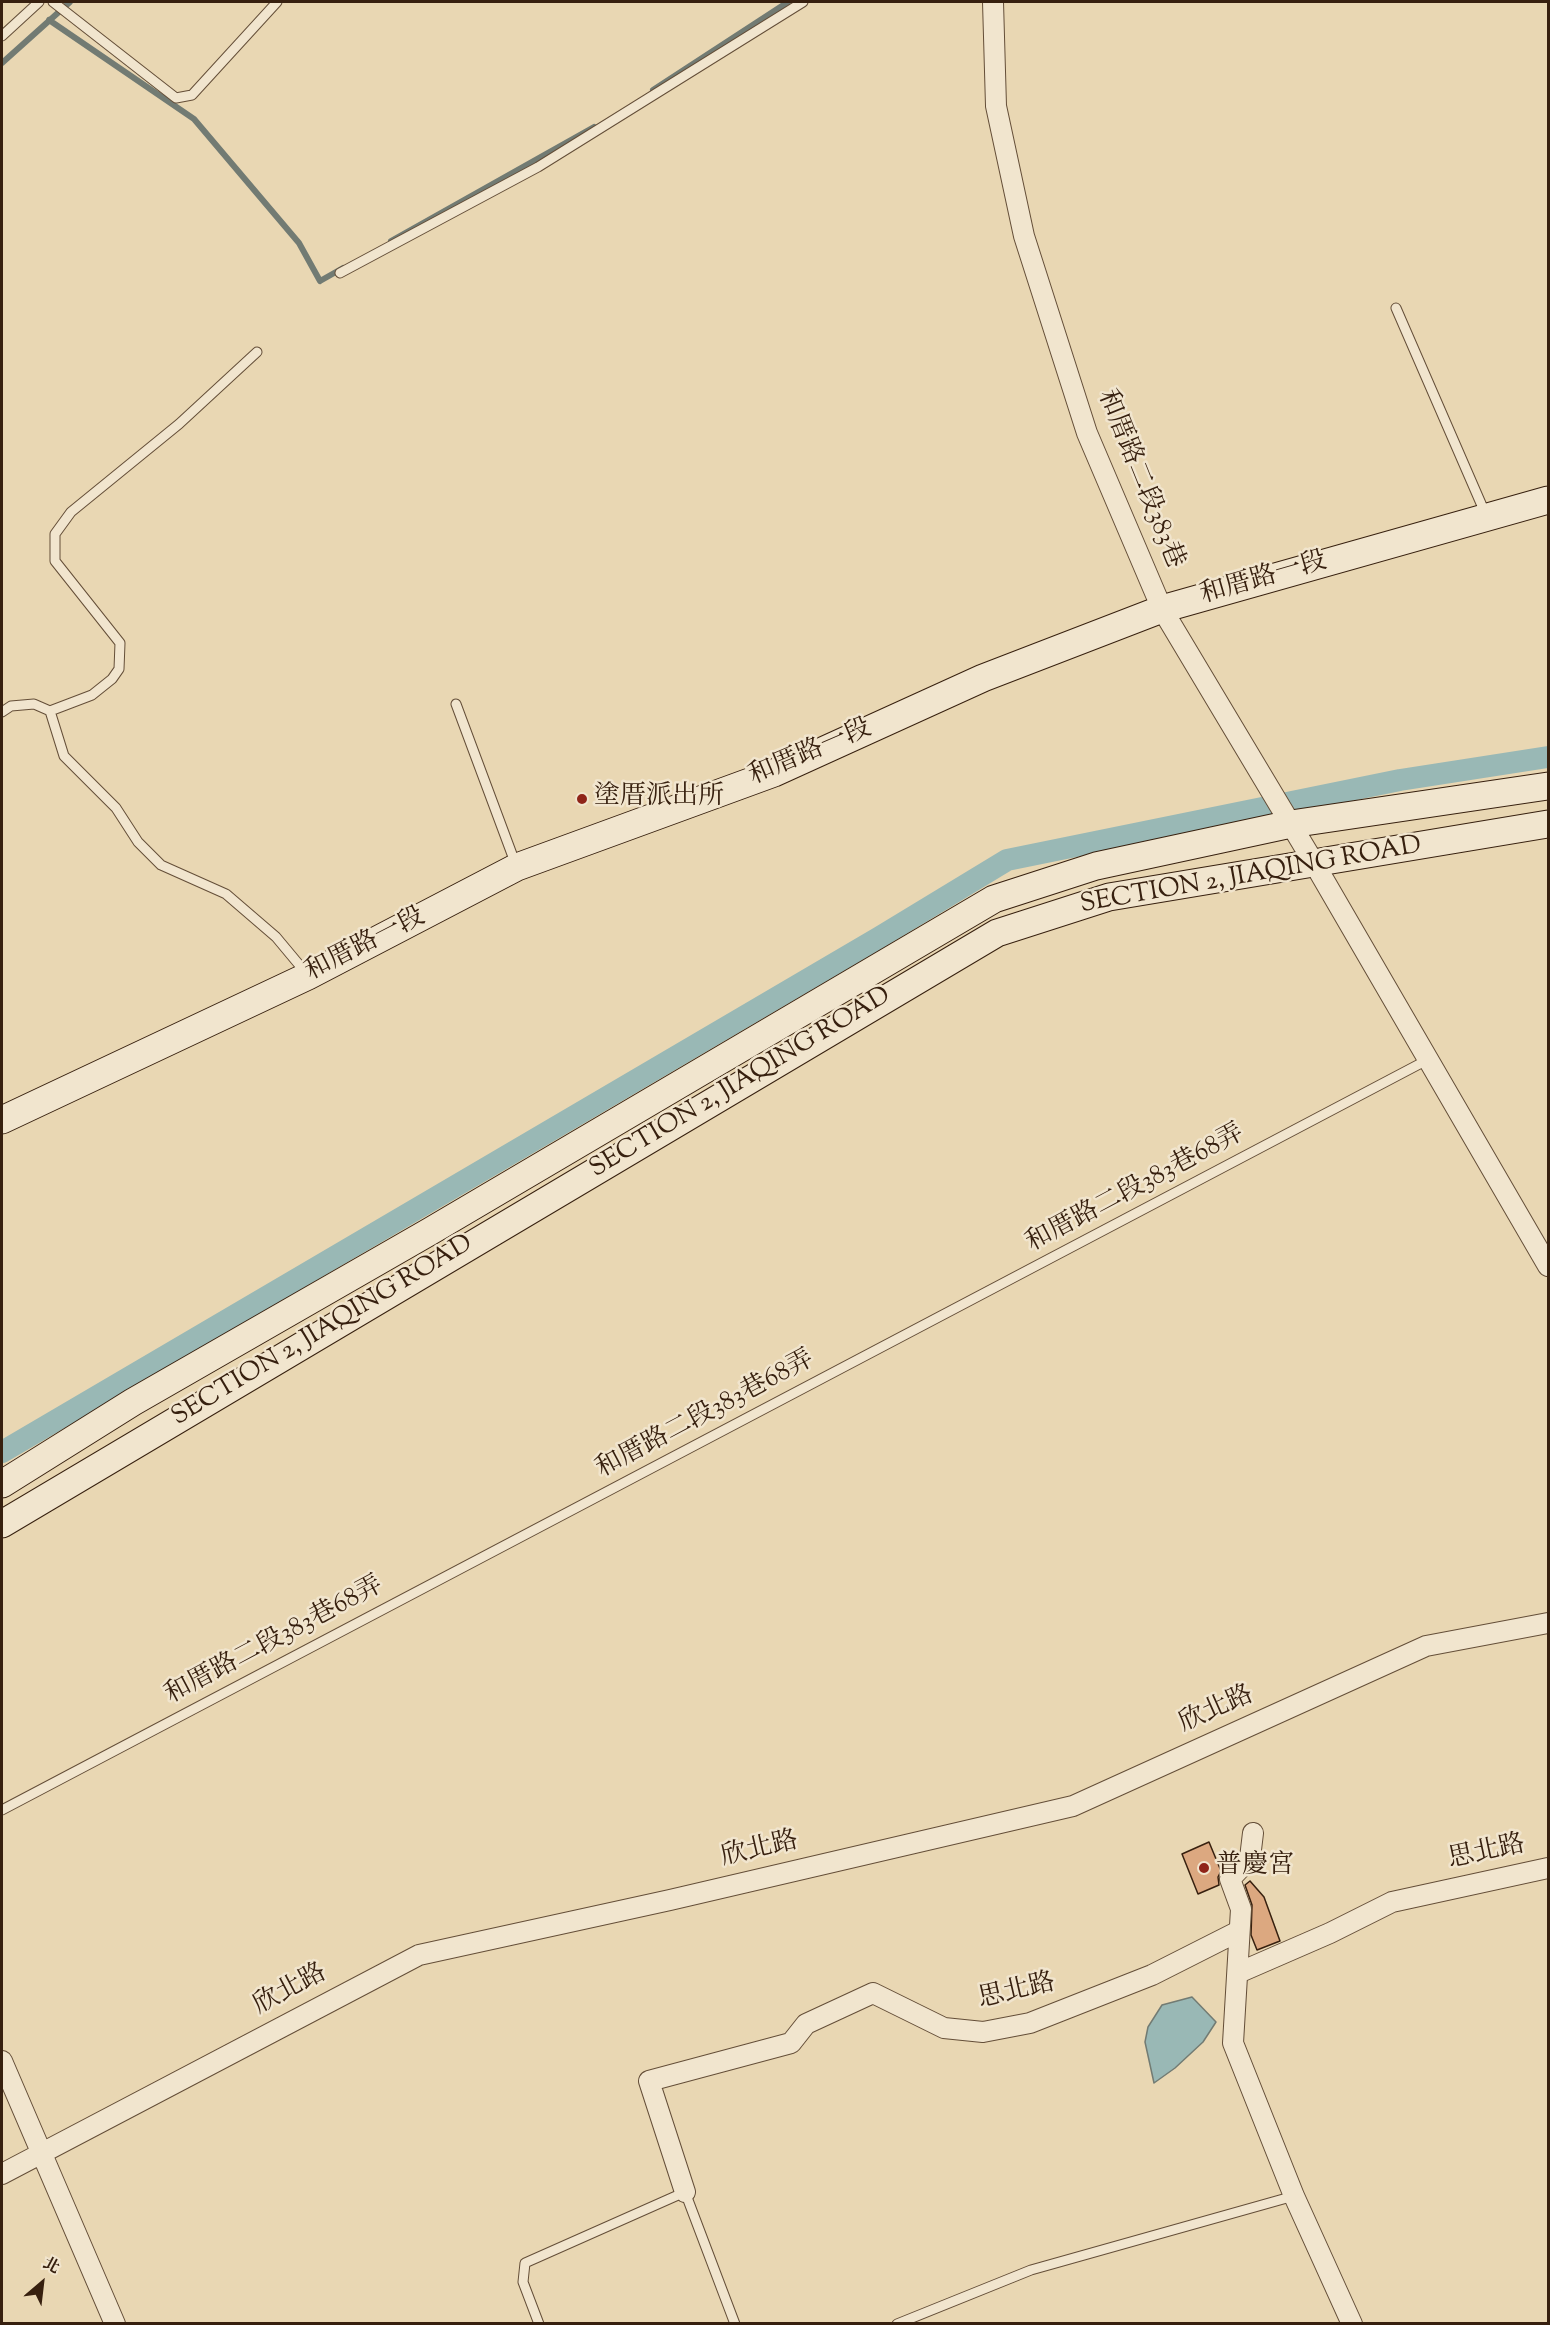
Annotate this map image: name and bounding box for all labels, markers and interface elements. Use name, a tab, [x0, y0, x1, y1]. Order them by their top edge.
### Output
street label: 和厝路二段383巷	[1089, 386, 1189, 574]
street label: 和厝路一段	[1197, 547, 1331, 613]
street label: 和厝路一段	[745, 714, 877, 794]
place label: 塗厝派出所	[594, 783, 724, 815]
marker: 塗厝派出所	[575, 792, 589, 806]
street label: SECTION 2, JIAQING ROAD	[1078, 832, 1424, 922]
street label: 和厝路一段	[301, 903, 431, 989]
street label: SECTION 2, JIAQING ROAD	[585, 982, 897, 1186]
street label: 和厝路二段383巷68弄	[1022, 1119, 1250, 1261]
street label: SECTION 2, JIAQING ROAD	[167, 1230, 479, 1434]
street label: 和厝路二段383巷68弄	[592, 1345, 820, 1487]
street label: 和厝路二段383巷68弄	[161, 1571, 389, 1713]
street label: 欣北路	[1175, 1681, 1259, 1741]
street label: 欣北路	[718, 1827, 802, 1875]
street label: 思北路	[1446, 1831, 1528, 1877]
place label: 普慶宮	[1216, 1852, 1294, 1884]
marker: 普慶宮	[1197, 1861, 1211, 1875]
street label: 欣北路	[249, 1959, 333, 2023]
street label: 思北路	[975, 1969, 1059, 2017]
north arrow	[12, 2253, 72, 2313]
text: 北	[38, 2253, 63, 2281]

